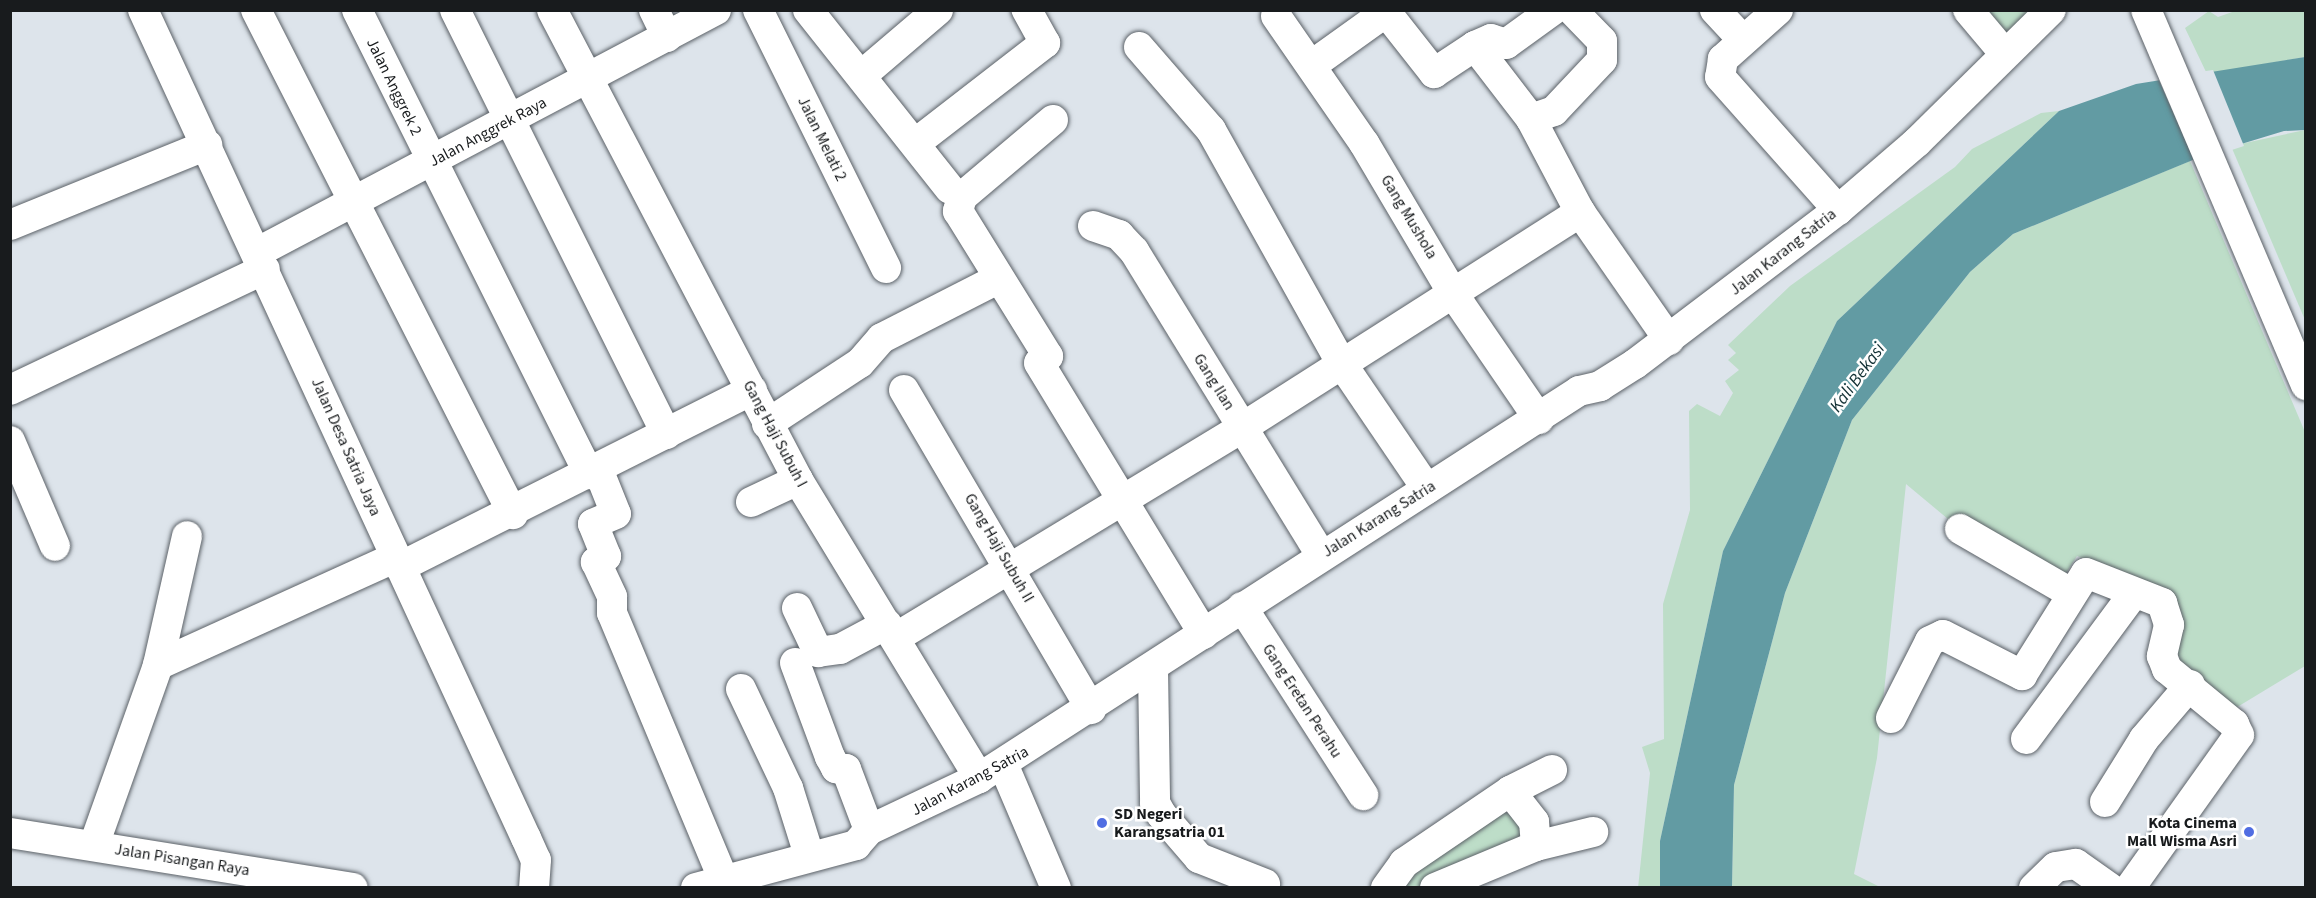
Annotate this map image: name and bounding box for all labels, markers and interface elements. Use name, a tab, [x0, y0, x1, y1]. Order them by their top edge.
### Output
street label: Jalan Anggrek 2	[362, 35, 426, 139]
street label: Jalan Anggrek Raya	[426, 93, 550, 171]
street label: Jalan Melati 2	[793, 94, 851, 184]
street label: Gang Mushola	[1376, 172, 1442, 262]
street label: Jalan Karang Satria	[1726, 204, 1840, 300]
water label: Kali Bekasi	[1826, 339, 1890, 417]
street label: Gang Ilan	[1189, 350, 1239, 414]
street label: Jalan Desa Satria Jaya	[307, 375, 385, 519]
street label: Gang Haji Subuh I	[739, 377, 811, 491]
street label: Jalan Karang Satria	[1319, 476, 1439, 562]
street label: Gang Haji Subuh II	[960, 490, 1038, 606]
street label: Gang Eretan Perahu	[1258, 640, 1346, 762]
street label: Jalan Karang Satria	[908, 742, 1032, 820]
place label: SD Negeri Karangsatria 01	[1114, 804, 1225, 842]
place label: Kota Cinema Mall Wisma Asri	[2127, 813, 2237, 851]
marker: SD Negeri Karangsatria 01	[1095, 816, 1109, 830]
marker: Kota Cinema Mall Wisma Asri	[2242, 825, 2256, 839]
street label: Jalan Pisangan Raya	[113, 840, 251, 880]

